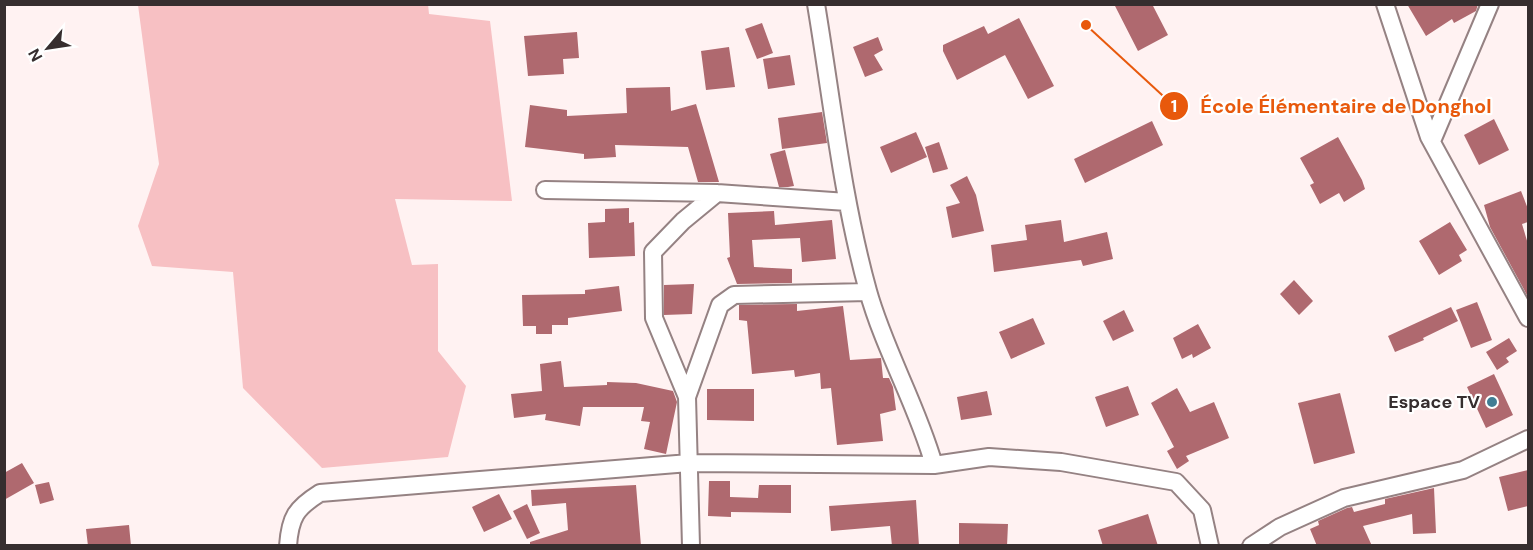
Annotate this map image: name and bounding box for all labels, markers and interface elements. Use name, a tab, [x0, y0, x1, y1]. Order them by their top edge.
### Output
north arrow	[18, 18, 78, 78]
text: N	[23, 45, 47, 65]
callout: École Élémentaire de Donghol	[1159, 87, 1504, 125]
text: École Élémentaire de Donghol	[1200, 93, 1492, 119]
text: 1	[1171, 94, 1177, 118]
place label: Espace TV	[1388, 390, 1480, 414]
marker: Espace TV	[1485, 395, 1499, 409]

